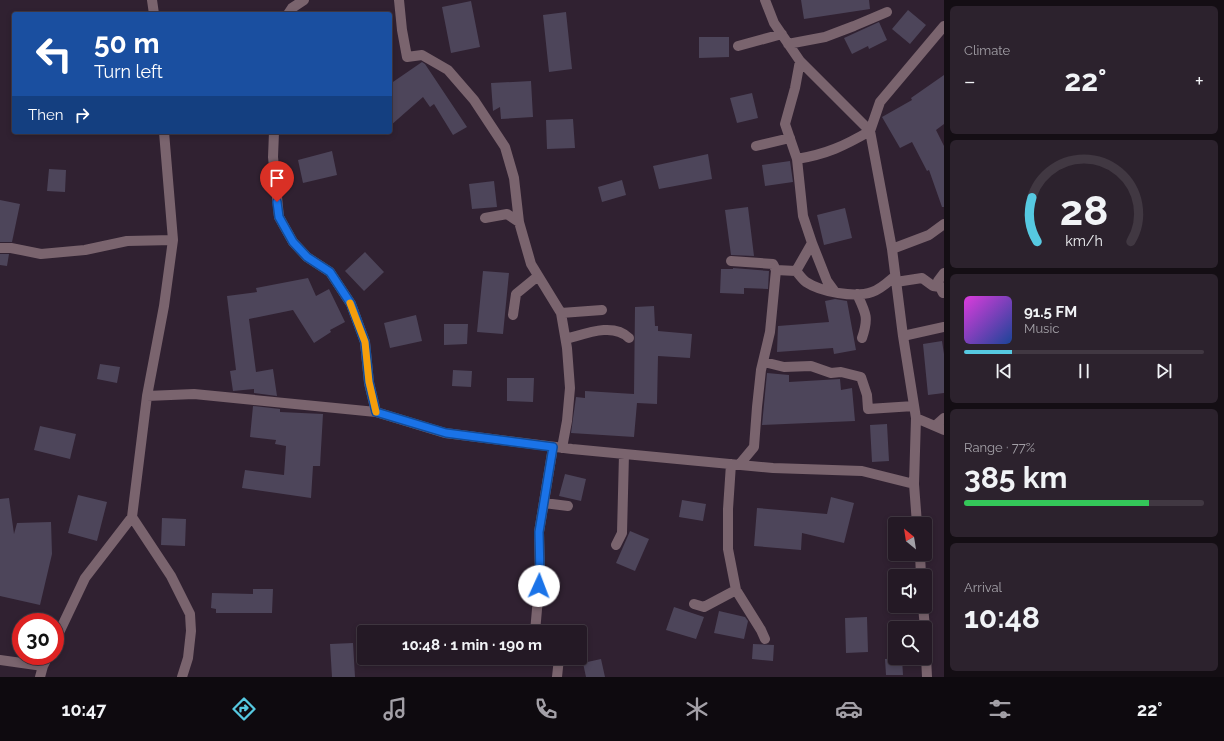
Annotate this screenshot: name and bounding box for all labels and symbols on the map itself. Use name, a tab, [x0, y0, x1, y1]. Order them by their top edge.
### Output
pin	[260, 161, 294, 202]
north arrow	[888, 517, 932, 561]
position arrow	[518, 565, 560, 607]
speed limit sign: 30	[12, 613, 64, 665]

